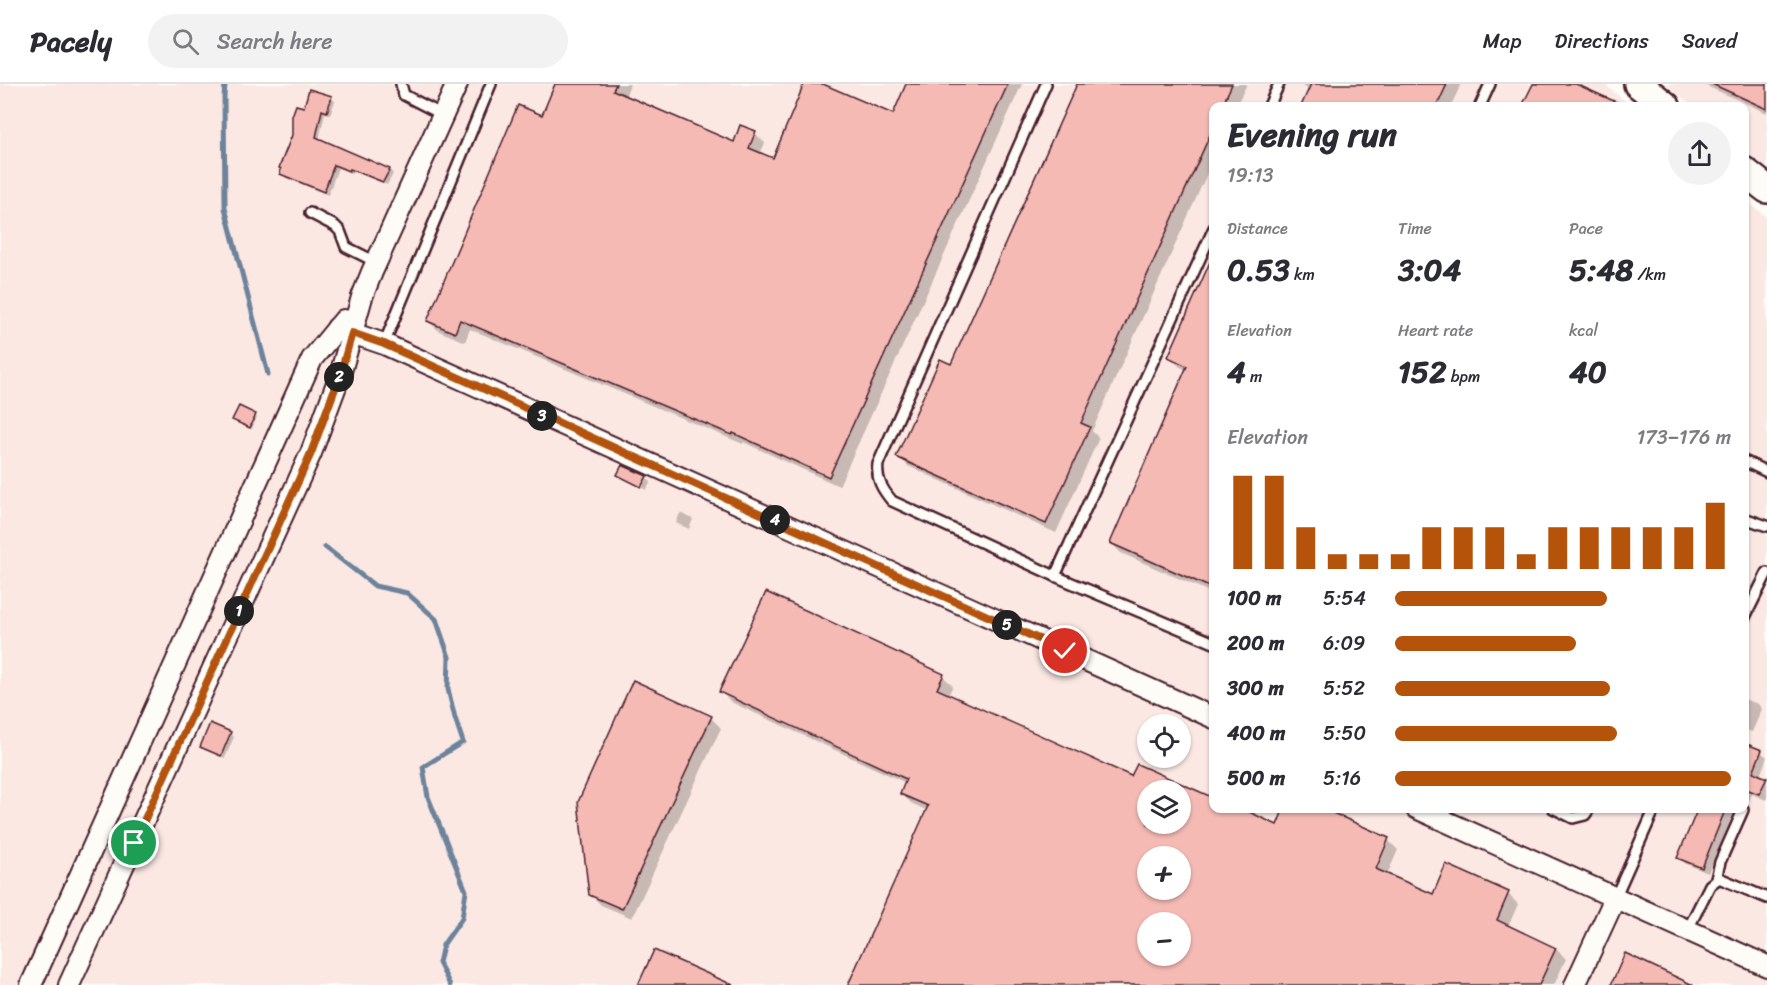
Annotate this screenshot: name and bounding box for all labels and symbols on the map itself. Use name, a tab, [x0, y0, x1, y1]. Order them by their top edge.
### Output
pin: 2	[324, 362, 354, 392]
pin: 3	[527, 401, 557, 431]
pin: 4	[760, 505, 790, 535]
pin: 1	[224, 596, 254, 626]
pin: 5	[992, 610, 1022, 640]
pin	[1039, 625, 1090, 676]
pin	[108, 817, 159, 868]

